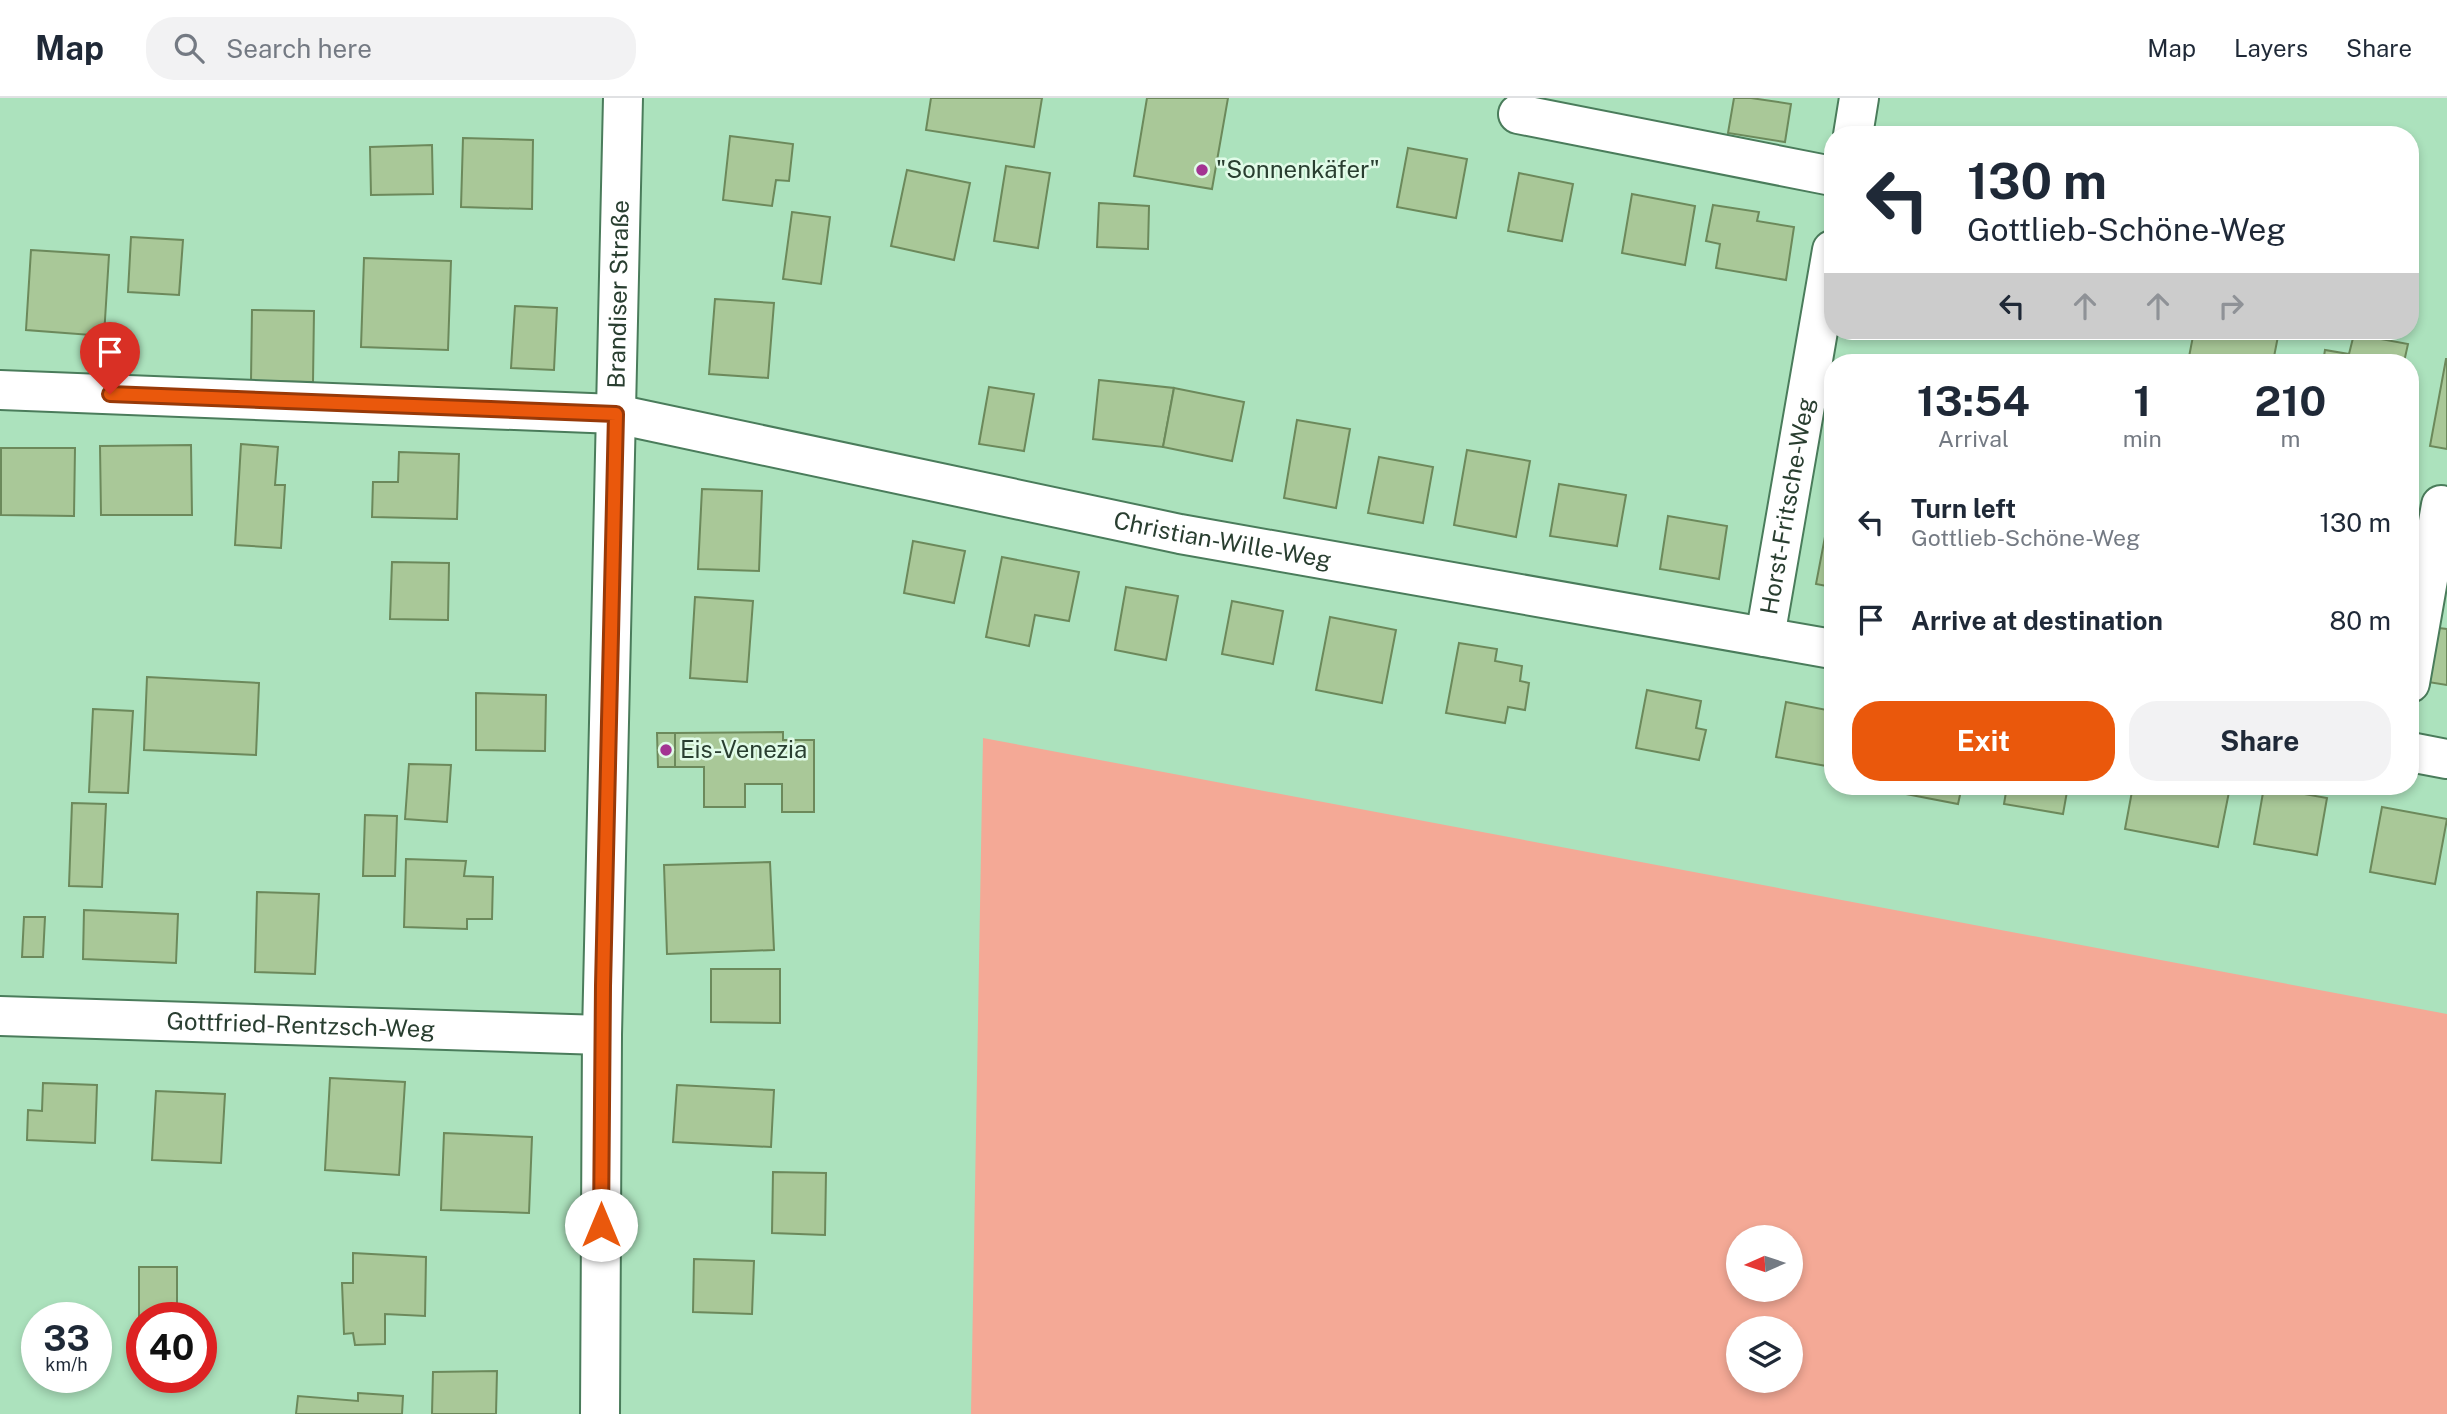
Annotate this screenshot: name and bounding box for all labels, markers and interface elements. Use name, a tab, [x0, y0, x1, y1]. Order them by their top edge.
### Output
search box	[146, 17, 636, 80]
text: Map	[35, 29, 104, 67]
icon: search	[170, 29, 208, 67]
text: Search here	[226, 33, 372, 64]
text: Map	[2147, 34, 2196, 62]
text: Layers	[2234, 34, 2308, 62]
text: Share	[2346, 34, 2412, 62]
text: 130 m	[1967, 152, 2107, 210]
icon: left	[1852, 154, 1943, 245]
place label: "Sonnenkäfer"	[1216, 155, 1380, 183]
marker: "Sonnenkäfer"	[1194, 162, 1210, 178]
street label: Brandiser Straße	[601, 200, 634, 389]
text: Gottlieb-Schöne-Weg	[1967, 211, 2286, 248]
icon: left	[1993, 287, 2031, 325]
icon: ahead	[2066, 287, 2104, 325]
icon: ahead	[2139, 287, 2177, 325]
icon: right	[2212, 287, 2250, 325]
pin	[80, 322, 140, 394]
icon: arrive	[91, 333, 129, 371]
text: 13:54	[1917, 376, 2030, 425]
text: 1	[2133, 376, 2151, 425]
text: 210	[2255, 376, 2326, 425]
street label: Horst-Fritsche-Weg	[1754, 395, 1819, 617]
text: Arrival	[1938, 425, 2009, 452]
text: min	[2123, 425, 2162, 452]
text: m	[2280, 425, 2300, 452]
text: Turn left	[1911, 493, 2016, 524]
icon: left	[1852, 503, 1890, 541]
street label: Christian-Wille-Weg	[1111, 505, 1334, 573]
text: 130 m	[2319, 507, 2391, 538]
text: Gottlieb-Schöne-Weg	[1911, 524, 2140, 551]
icon: arrive	[1852, 601, 1890, 639]
text: Arrive at destination	[1911, 605, 2163, 636]
text: 80 m	[2330, 605, 2391, 636]
button: Exit	[1852, 701, 2115, 781]
button: Share	[2129, 701, 2391, 781]
place label: Eis-Venezia	[680, 735, 807, 763]
marker: Eis-Venezia	[658, 742, 674, 758]
street label: Gottfried-Rentzsch-Weg	[166, 1006, 436, 1043]
position arrow	[564, 1188, 638, 1262]
north arrow	[1726, 1225, 1802, 1302]
map controls	[1726, 1225, 1803, 1393]
speed limit sign: 40	[126, 1302, 217, 1393]
button: layers	[1726, 1316, 1803, 1393]
text: 33	[43, 1318, 90, 1359]
text: km/h	[45, 1354, 88, 1375]

